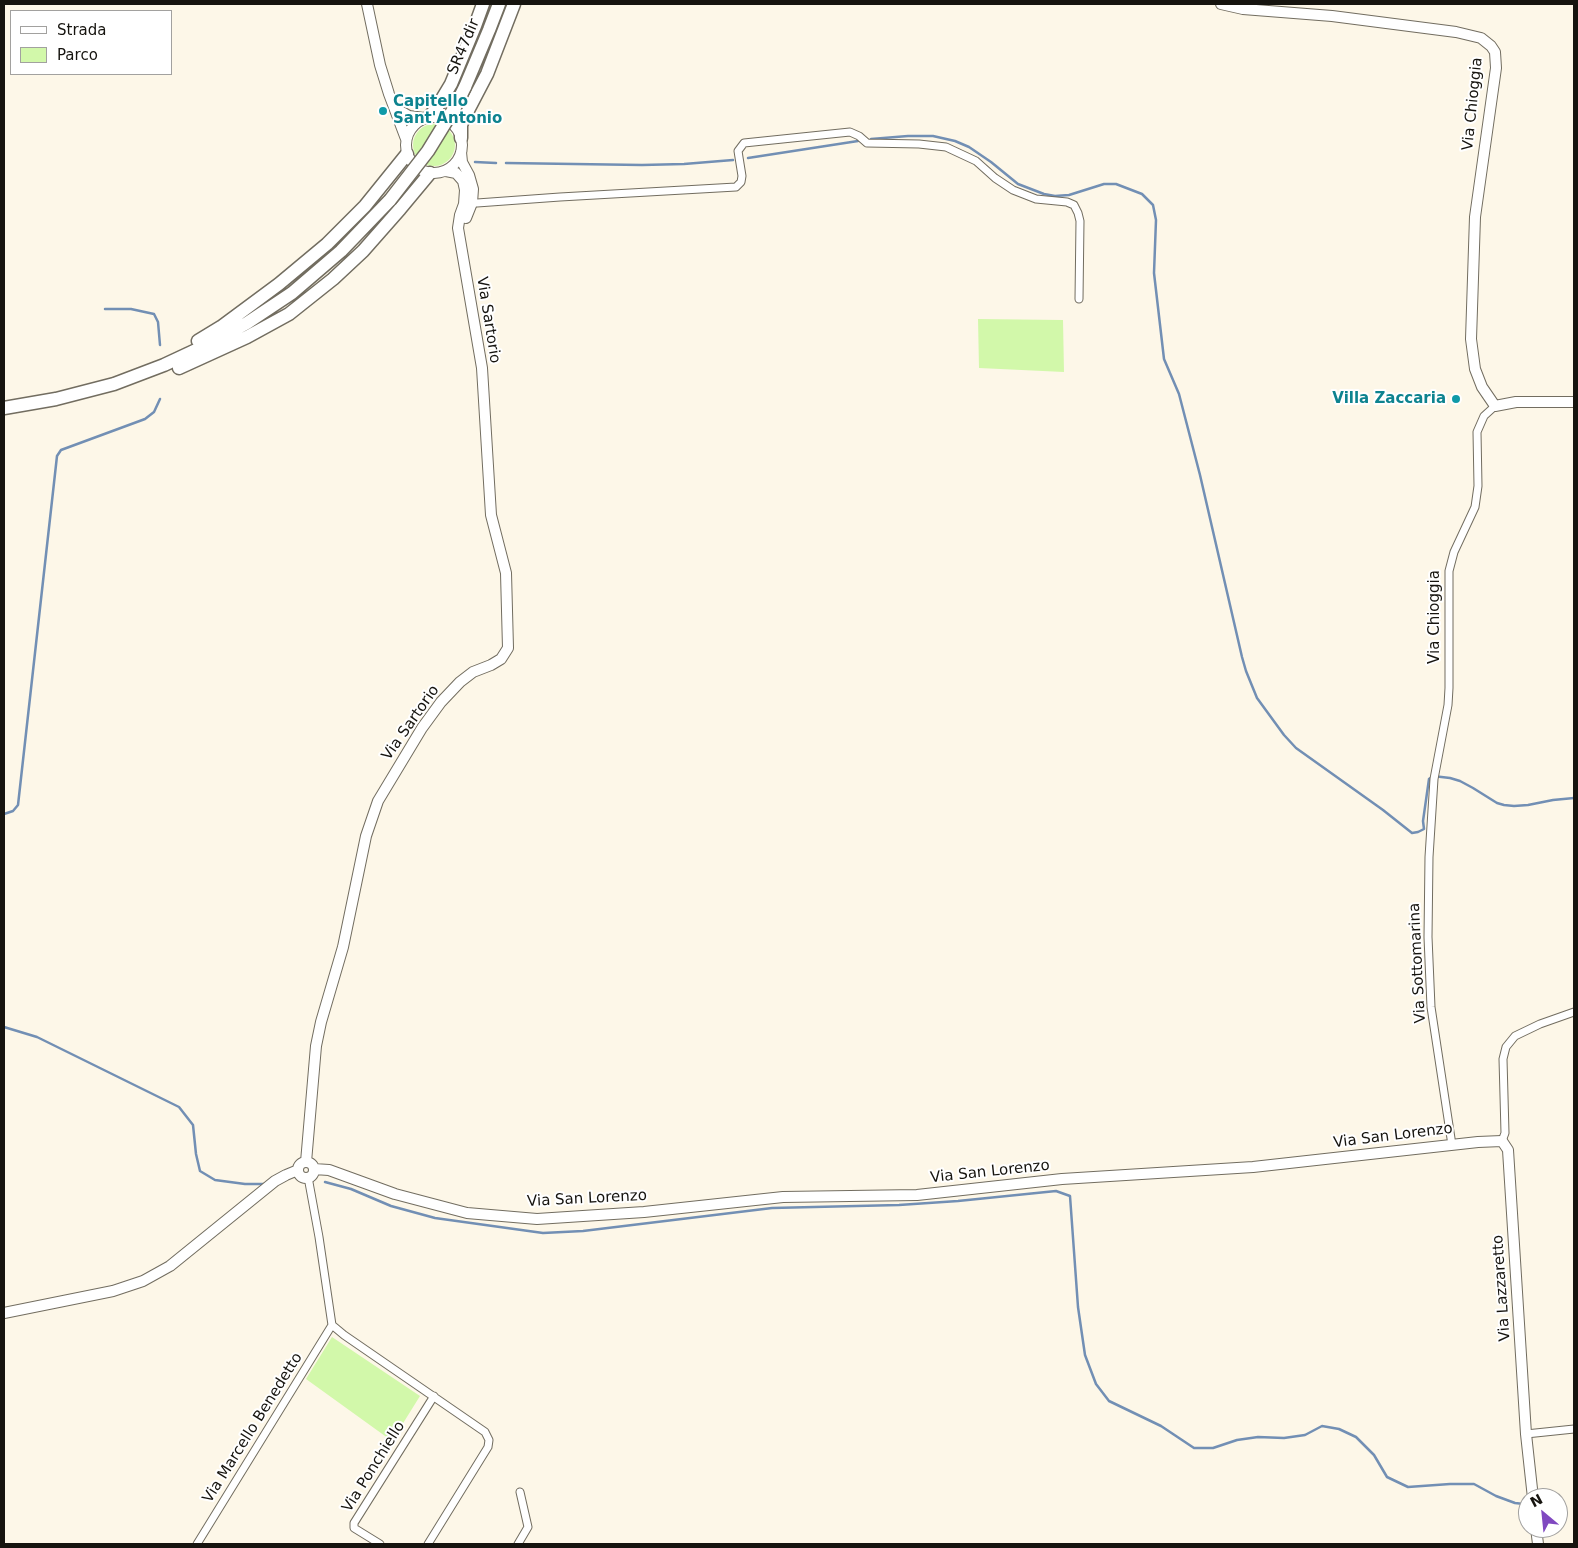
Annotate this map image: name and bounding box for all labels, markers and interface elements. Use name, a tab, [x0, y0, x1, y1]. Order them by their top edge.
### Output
legend	[10, 10, 172, 75]
street label: SR47dir	[444, 16, 484, 78]
text: Strada	[57, 21, 106, 39]
text: Parco	[57, 46, 98, 64]
street label: Via Chioggia	[1459, 56, 1487, 152]
place label: Capitello Sant'Antonio	[393, 93, 502, 128]
marker: Capitello Sant'Antonio	[377, 105, 389, 117]
street label: Via Sartorio	[472, 275, 504, 365]
place label: Villa Zaccaria	[1332, 390, 1446, 408]
marker: Villa Zaccaria	[1450, 393, 1462, 405]
street label: Via Chioggia	[1426, 570, 1444, 664]
street label: Via Sartorio	[379, 682, 443, 764]
street label: Via Sottomarina	[1406, 902, 1430, 1024]
street label: Via San Lorenzo	[1332, 1120, 1454, 1152]
street label: Via San Lorenzo	[929, 1157, 1051, 1187]
street label: Via San Lorenzo	[527, 1187, 647, 1211]
street label: Via Lazzaretto	[1489, 1234, 1515, 1342]
street label: Via Marcello Benedetto	[199, 1350, 307, 1506]
street label: Via Ponchiello	[339, 1418, 409, 1516]
north arrow	[1518, 1488, 1568, 1538]
text: N	[1527, 1491, 1545, 1510]

